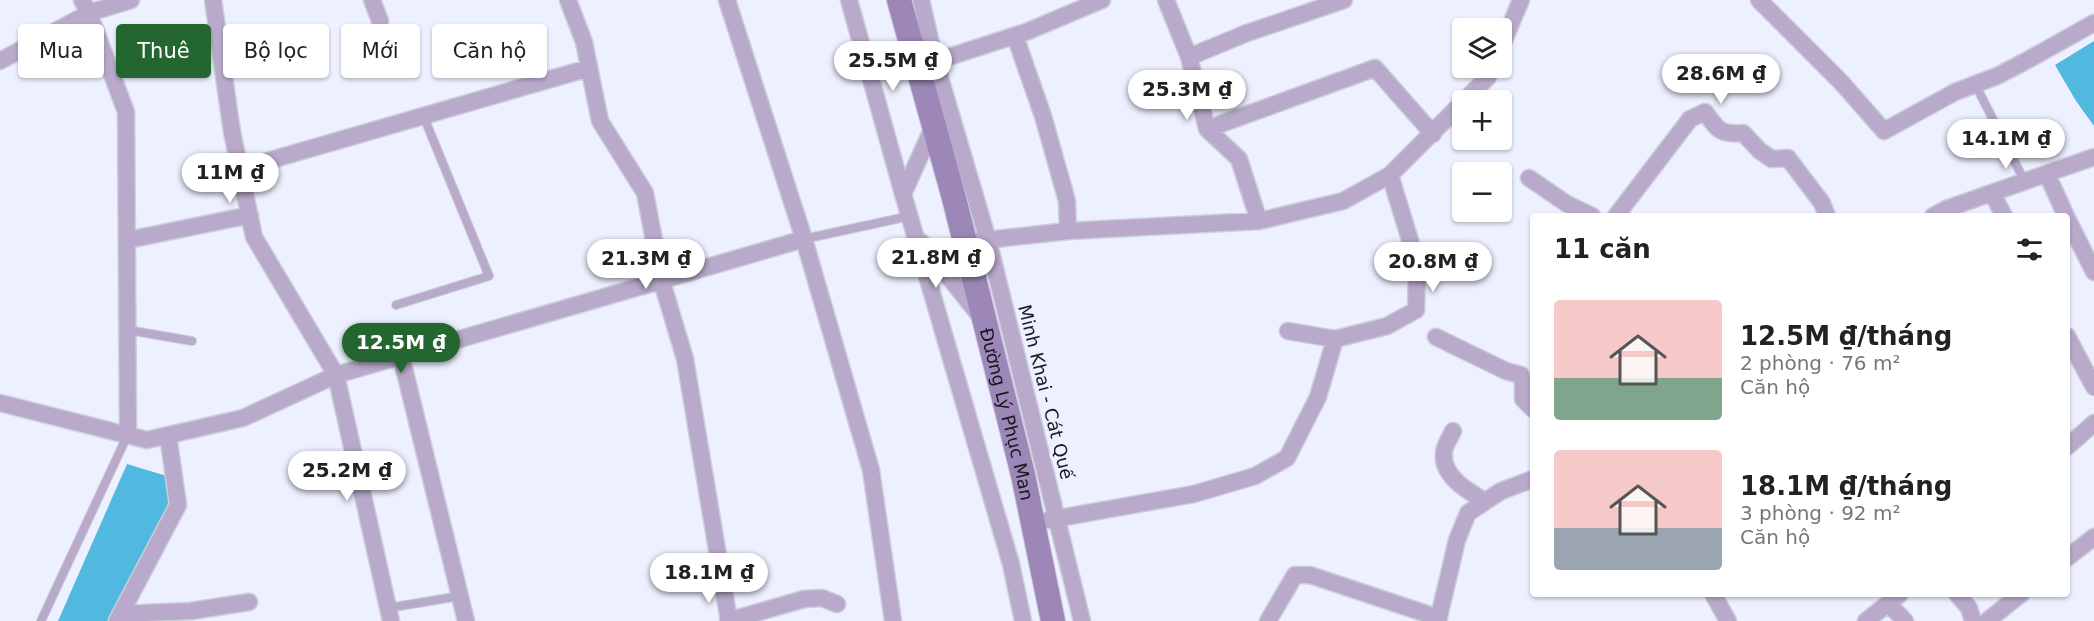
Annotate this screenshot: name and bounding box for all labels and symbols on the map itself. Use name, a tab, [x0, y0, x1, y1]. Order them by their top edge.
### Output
pin: 25.5M ₫	[838, 41, 948, 92]
pin: 28.6M ₫	[1666, 54, 1776, 105]
pin: 25.3M ₫	[1132, 70, 1242, 121]
pin: 14.1M ₫	[1951, 119, 2061, 170]
pin: 11M ₫	[188, 153, 272, 204]
pin: 21.8M ₫	[881, 238, 991, 289]
pin: 21.3M ₫	[591, 239, 701, 290]
pin: 20.8M ₫	[1378, 242, 1488, 293]
street label: Minh Khai - Cát Quế	[1014, 302, 1078, 482]
pin: 12.5M ₫	[346, 323, 456, 374]
street label: Đường Lý Phục Man	[976, 325, 1038, 502]
pin: 25.2M ₫	[292, 451, 402, 502]
pin: 18.1M ₫	[654, 553, 764, 604]

